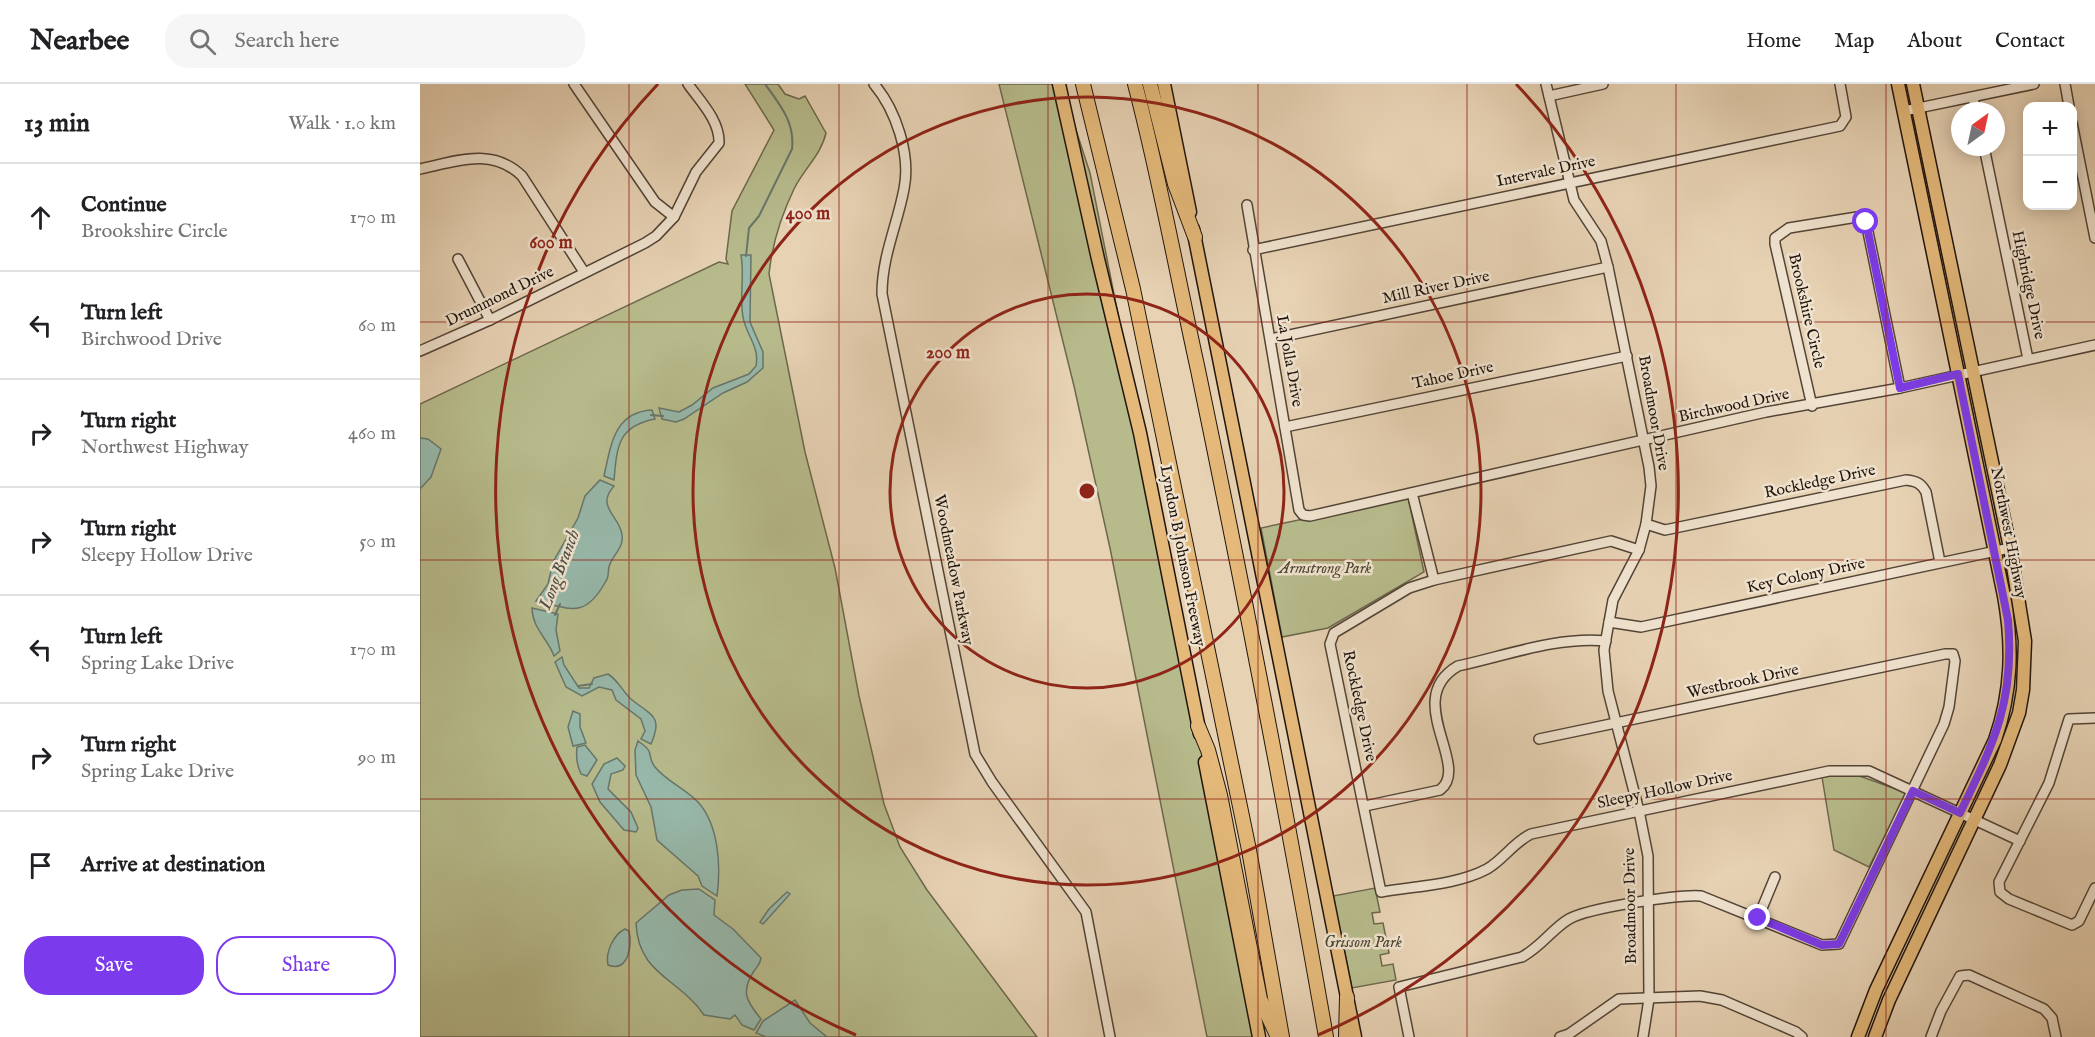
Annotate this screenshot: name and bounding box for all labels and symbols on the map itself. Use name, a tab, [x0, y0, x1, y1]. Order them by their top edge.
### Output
north arrow	[1951, 102, 2005, 156]
street label: Intervale Drive	[1495, 152, 1597, 192]
text: 400 m	[786, 203, 830, 226]
route start	[1852, 208, 1878, 234]
street label: Highridge Drive	[2007, 229, 2049, 341]
text: 600 m	[529, 232, 573, 255]
street label: Brookshire Circle	[1783, 252, 1829, 370]
street label: Drummond Drive	[443, 262, 557, 332]
street label: Mill River Drive	[1381, 267, 1491, 309]
street label: La Jolla Drive	[1271, 314, 1307, 408]
text: 200 m	[926, 342, 970, 365]
street label: Broadmoor Drive	[1633, 354, 1673, 472]
street label: Tahoe Drive	[1411, 358, 1495, 394]
street label: Birchwood Drive	[1677, 384, 1791, 428]
street label: Rockledge Drive	[1763, 460, 1877, 504]
street label: Lyndon B Johnson Freeway	[1155, 464, 1209, 648]
street label: Northwest Highway	[1985, 465, 2031, 601]
centre of rings	[1077, 481, 1097, 501]
street label: Woodmeadow Parkway	[929, 493, 977, 647]
water label: Long Branch	[534, 526, 586, 614]
street label: Key Colony Drive	[1745, 554, 1867, 598]
park label: Armstrong Park	[1277, 559, 1372, 579]
street label: Rockledge Drive	[1337, 649, 1381, 763]
street label: Westbrook Drive	[1685, 660, 1801, 704]
street label: Sleepy Hollow Drive	[1596, 766, 1734, 814]
street label: Broadmoor Drive	[1620, 847, 1642, 965]
route end	[1744, 904, 1770, 930]
park label: Grissom Park	[1324, 933, 1403, 953]

